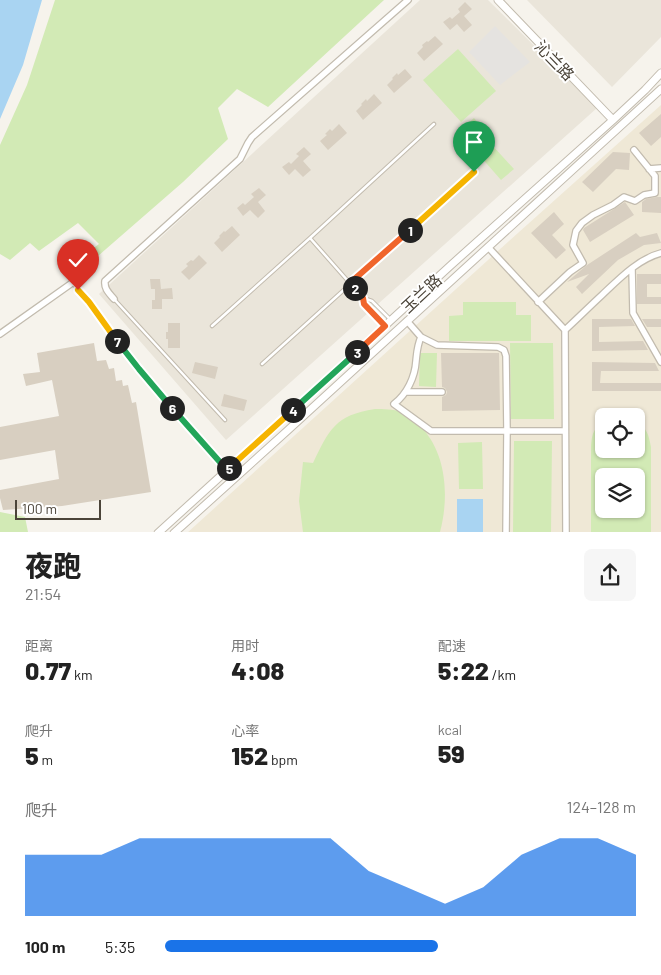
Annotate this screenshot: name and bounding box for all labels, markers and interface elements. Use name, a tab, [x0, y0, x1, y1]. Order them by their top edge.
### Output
street label: 沁兰路	[531, 36, 579, 84]
pin	[453, 121, 495, 172]
icon: arrive	[460, 128, 488, 156]
pin: 1	[398, 218, 422, 242]
text: 1	[408, 222, 413, 239]
pin	[57, 239, 99, 290]
icon: check	[64, 246, 92, 274]
street label: 玉兰路	[397, 270, 445, 316]
pin: 2	[342, 276, 368, 300]
text: 2	[352, 280, 359, 297]
pin: 7	[104, 328, 130, 354]
text: 7	[114, 333, 121, 350]
pin: 3	[344, 340, 370, 364]
text: 3	[354, 344, 361, 361]
pin: 6	[160, 396, 184, 420]
pin: 4	[280, 398, 306, 422]
text: 6	[169, 400, 176, 417]
text: 4	[289, 402, 298, 419]
map controls	[595, 408, 645, 518]
button: locate	[595, 408, 645, 458]
pin: 5	[216, 456, 242, 480]
text: 5	[226, 460, 233, 477]
button: layers	[595, 468, 645, 518]
scale bar	[15, 498, 101, 521]
text: 100 m	[22, 500, 57, 517]
text: 夜跑	[25, 548, 81, 582]
button: share	[584, 549, 636, 601]
text: 21:54	[25, 584, 61, 603]
text: 距离	[25, 637, 53, 654]
text: 用时	[231, 637, 259, 654]
text: 配速	[438, 637, 466, 654]
text: 0.77	[25, 655, 71, 685]
text: 4:08	[231, 655, 284, 685]
text: 5:22	[438, 655, 489, 685]
text: km	[71, 666, 93, 683]
text: /km	[489, 666, 516, 683]
text: kcal	[438, 721, 462, 738]
text: 爬升	[25, 722, 53, 739]
text: 心率	[231, 722, 259, 739]
text: 59	[438, 738, 465, 768]
text: 5	[25, 740, 39, 770]
text: 152	[231, 740, 268, 770]
text: m	[39, 751, 53, 768]
text: bpm	[268, 751, 298, 768]
text: 124–128 m	[567, 797, 636, 816]
text: 爬升	[25, 800, 57, 819]
text: 100 m	[25, 937, 65, 956]
text: 5:35	[105, 937, 135, 956]

